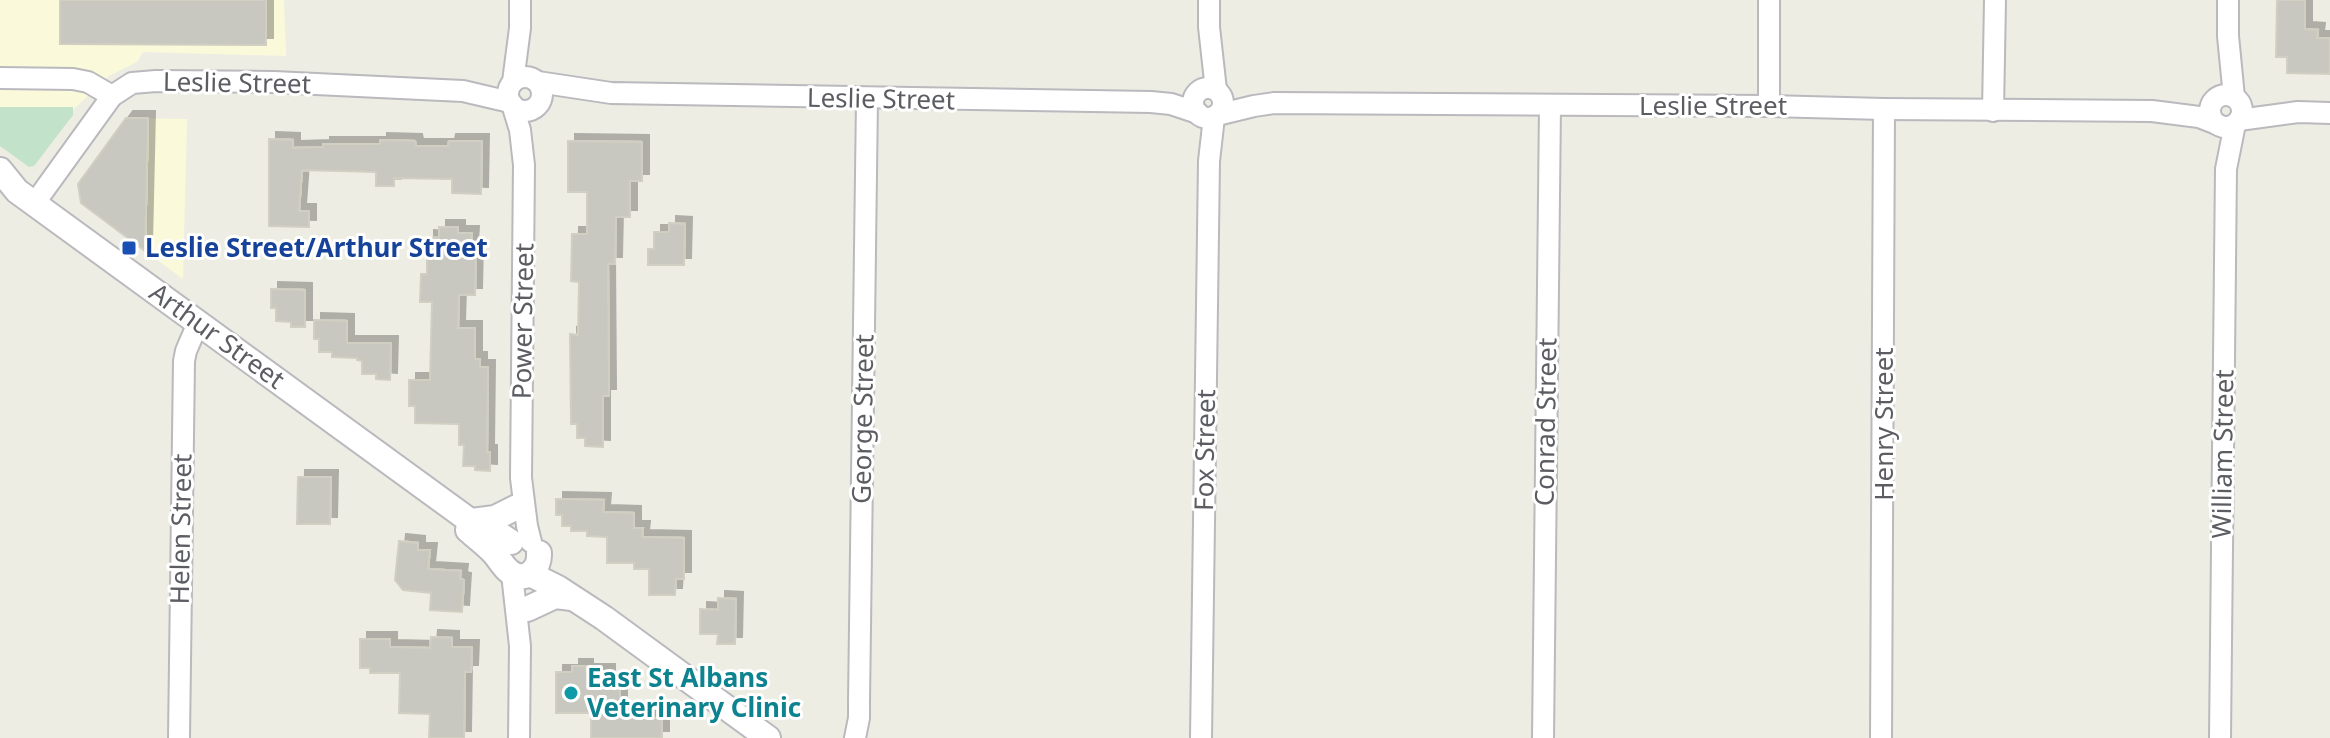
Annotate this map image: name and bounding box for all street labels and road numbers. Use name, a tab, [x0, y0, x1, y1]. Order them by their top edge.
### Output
street label: Leslie Street	[163, 63, 311, 101]
street label: Leslie Street	[807, 79, 955, 117]
street label: Leslie Street	[1639, 87, 1787, 123]
street label: Power Street	[503, 243, 541, 399]
street label: Arthur Street	[143, 274, 292, 396]
street label: George Street	[843, 334, 881, 504]
street label: Conrad Street	[1526, 337, 1564, 506]
street label: Henry Street	[1865, 347, 1901, 501]
street label: William Street	[2203, 369, 2241, 539]
street label: Fox Street	[1185, 389, 1223, 511]
street label: Helen Street	[161, 453, 199, 605]

